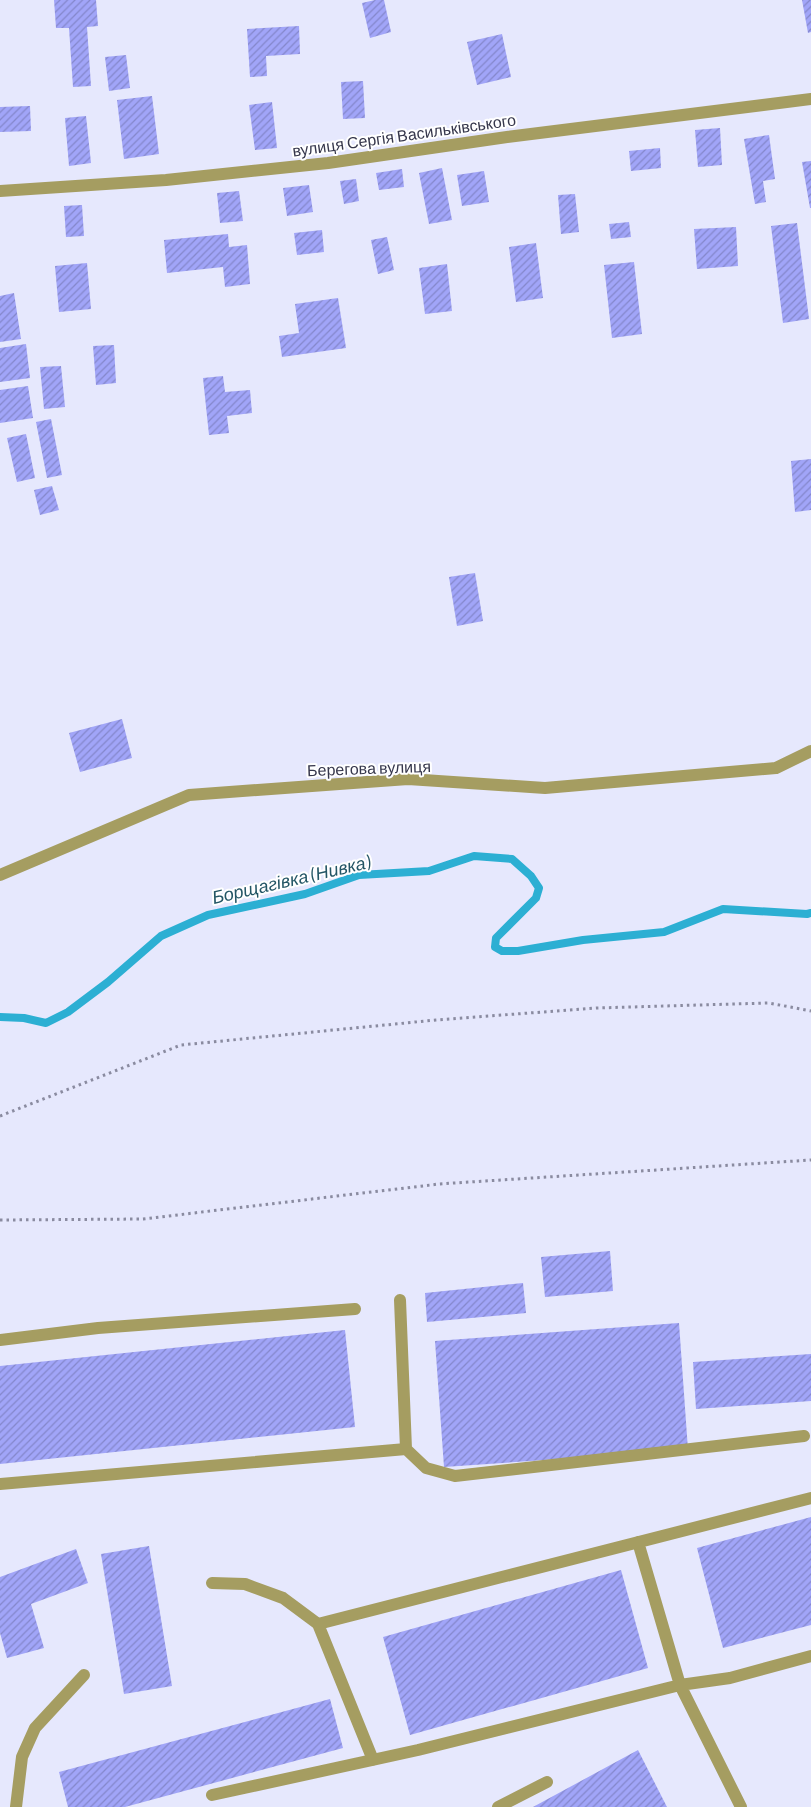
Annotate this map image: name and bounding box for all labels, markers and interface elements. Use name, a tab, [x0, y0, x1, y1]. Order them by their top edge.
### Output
street label: вулиця Сергія Васильківського	[291, 109, 517, 160]
street label: Берегова вулиця	[307, 756, 431, 779]
water label: Борщагівка (Нивка)	[210, 850, 373, 908]

